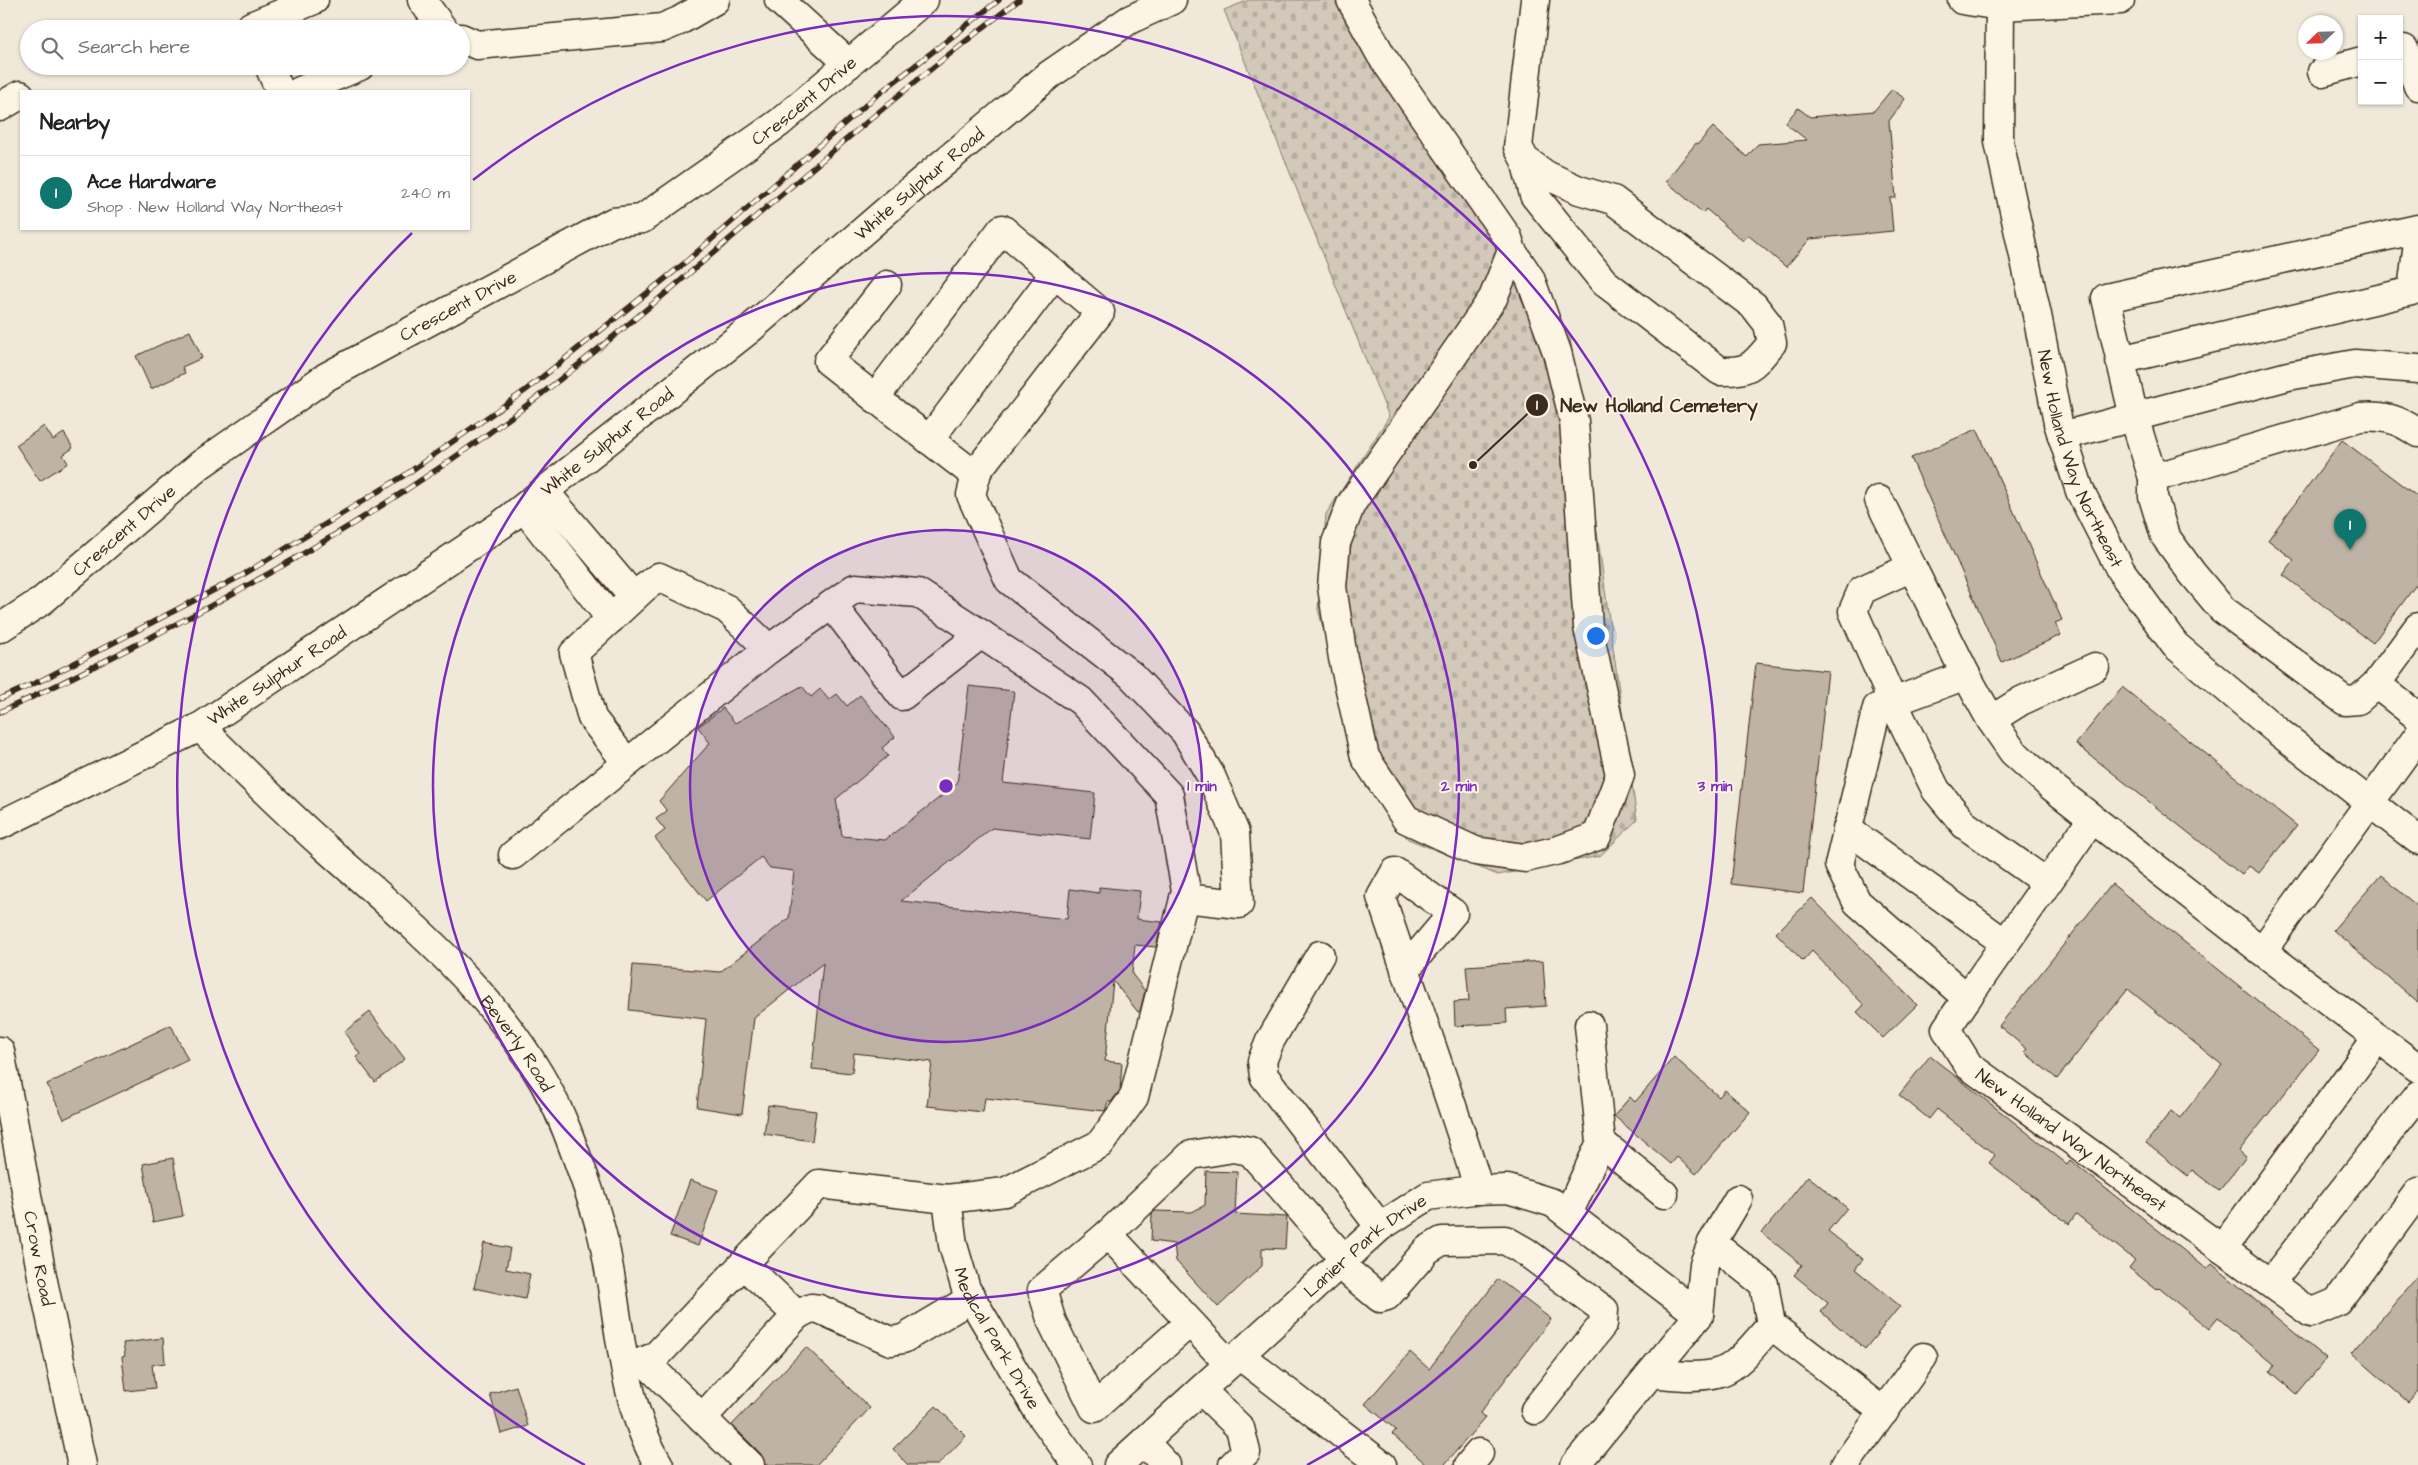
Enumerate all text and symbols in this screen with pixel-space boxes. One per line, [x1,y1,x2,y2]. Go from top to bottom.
north arrow [2298,15,2343,60]
map controls [2358,15,2403,105]
button: + [2358,15,2403,60]
search box [20,20,470,75]
icon: search [38,34,66,62]
text: Search here [78,34,190,61]
street label: Crescent Drive [746,50,862,151]
button: − [2358,60,2403,105]
text: Nearby [40,108,110,137]
street label: White Sulphur Road [849,122,989,246]
text: Ace Hardware [87,169,216,196]
text: 1 [55,182,57,204]
text: 240 m [401,182,450,204]
text: Shop · New Holland Way Northeast [87,196,343,218]
street label: Crescent Drive [395,264,521,348]
street label: New Holland Way Northeast [2032,348,2130,573]
street label: White Sulphur Road [535,381,679,502]
callout: New Holland Cemetery [1525,388,1768,422]
text: New Holland Cemetery [1560,393,1758,421]
text: 1 [1536,395,1538,416]
street label: Crescent Drive [67,479,181,582]
pin: 1 [2334,509,2366,550]
street label: White Sulphur Road [202,620,351,731]
your location [1583,623,1609,649]
text: 1 min [1187,776,1217,797]
text: 2 min [1440,776,1478,797]
text: 3 min [1696,776,1733,797]
centre of rings [937,777,955,795]
street label: Beverly Road [474,990,559,1096]
street label: New Holland Way Northeast [1971,1062,2173,1218]
street label: Lanier Park Drive [1298,1187,1432,1303]
street label: Crow Road [18,1209,60,1308]
street label: Medical Park Drive [948,1264,1047,1414]

